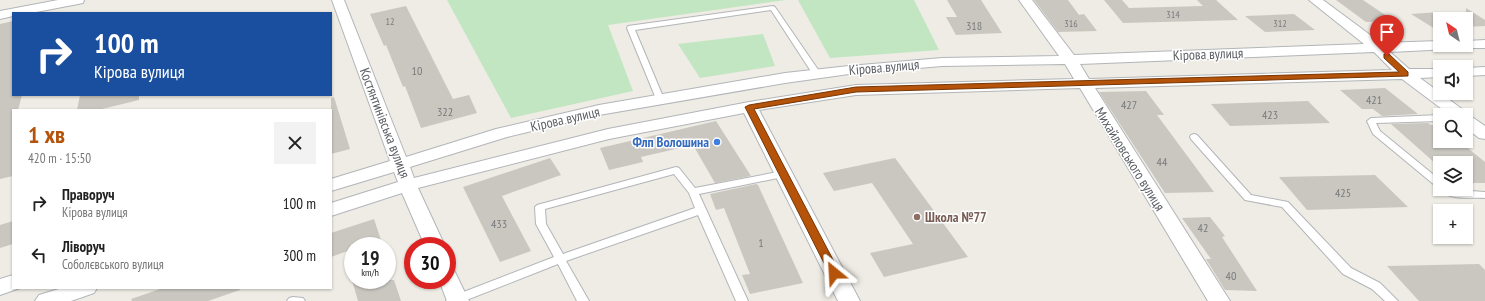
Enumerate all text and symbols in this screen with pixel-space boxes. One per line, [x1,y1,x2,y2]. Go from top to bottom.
house number: 314 [1166,8,1180,21]
north arrow [1433,12,1473,52]
map controls [1433,12,1473,244]
house number: 12 [386,15,395,28]
pin [1370,15,1404,56]
house number: 316 [1064,17,1078,30]
house number: 312 [1273,17,1287,30]
house number: 318 [966,18,982,33]
icon: arrive [1376,21,1398,43]
text: 100 m [94,24,158,61]
icon: right [28,28,80,80]
street label: Кірова вулиця [1172,44,1244,64]
street label: Кірова вулиця [848,55,920,79]
text: Кірова вулиця [94,60,185,83]
button: sound [1433,60,1473,100]
house number: 10 [412,63,422,78]
street label: Костянтинівська вулиця [356,65,414,181]
house number: 421 [1366,92,1382,107]
house number: 427 [1121,97,1137,112]
street label: Кірова вулиця [529,102,601,136]
house number: 322 [437,104,453,119]
street label: Михайловського вулиця [1091,104,1169,214]
house number: 423 [1262,107,1278,122]
button: search [1433,108,1473,148]
text: 1 хв [28,119,65,150]
button: close [274,122,316,164]
place label: Флп Волошина [632,133,709,151]
marker: Флп Волошина [712,137,722,147]
text: 420 m · 15:50 [28,150,91,167]
house number: 44 [1157,154,1168,169]
button: layers [1433,156,1473,196]
text: Праворуч [62,185,115,204]
house number: 425 [1335,185,1351,200]
icon: right [28,192,50,214]
text: 100 m [283,194,316,213]
text: Кірова вулиця [62,204,127,221]
button: + [1433,204,1473,244]
place label: Школа №77 [925,208,987,226]
marker: Школа №77 [912,212,922,222]
house number: 433 [491,216,507,231]
house number: 42 [1198,220,1208,235]
house number: 1 [758,235,764,250]
text: Ліворуч [62,237,105,256]
speed limit sign: 30 [404,237,456,289]
icon: left [28,244,50,266]
text: 19 [360,245,380,271]
text: 300 m [283,246,316,265]
position arrow [813,252,855,294]
text: Соболєвського вулиця [62,256,164,273]
text: km/h [361,266,379,279]
house number: 40 [1226,268,1236,283]

